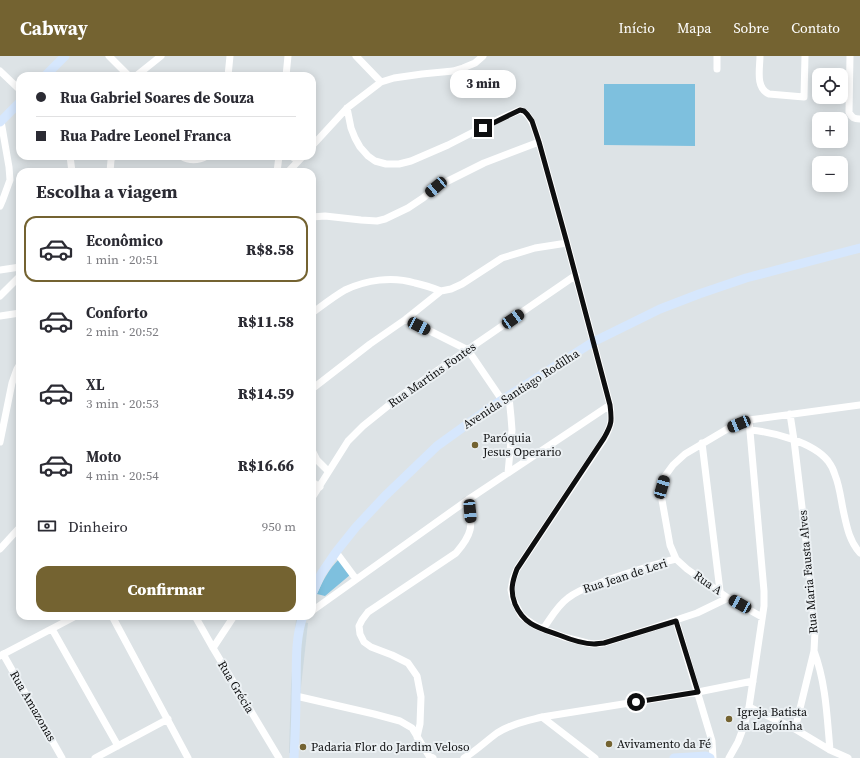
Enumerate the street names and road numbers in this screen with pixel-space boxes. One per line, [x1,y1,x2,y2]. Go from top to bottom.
street label: Rua Martins Fontes [385,339,479,411]
street label: Avenida Santiago Rodilha [460,345,583,433]
street label: Rua Maria Fausta Alves [795,510,821,634]
street label: Rua Jean de Leri [581,555,670,597]
street label: Rua A [690,567,726,599]
street label: Rua Grécia [214,658,258,717]
street label: Rua Amazonas [6,668,60,744]

